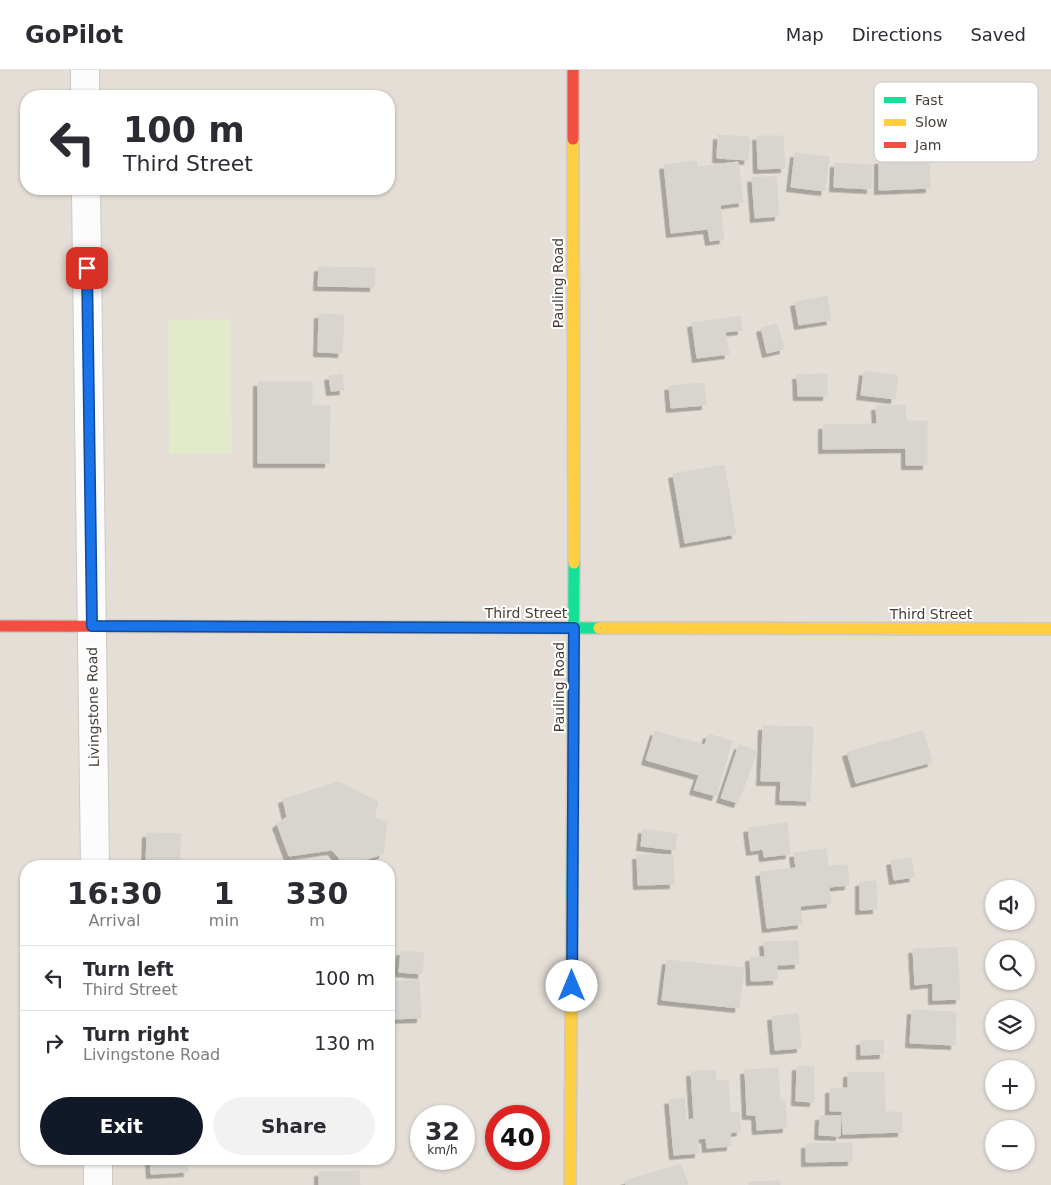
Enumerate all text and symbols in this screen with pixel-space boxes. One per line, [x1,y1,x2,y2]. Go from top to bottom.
text: GoPilot [25,21,123,49]
text: Map [786,24,824,45]
text: Directions [852,24,942,45]
text: Saved [970,24,1026,45]
legend [874,82,1038,162]
text: Fast [915,92,944,108]
icon: left [40,110,105,175]
text: 100 m [123,110,245,150]
text: Slow [915,114,948,130]
text: Jam [914,137,941,153]
text: Third Street [123,151,253,176]
street label: Pauling Road [550,238,566,328]
pin [66,247,108,289]
icon: arrive [73,254,101,282]
street label: Third Street [484,605,568,621]
street label: Third Street [889,606,973,622]
street label: Pauling Road [551,642,567,732]
street label: Livingstone Road [84,647,102,767]
text: 16:30 [67,876,162,911]
text: 1 [213,876,234,911]
text: 330 [286,876,348,911]
map controls [985,880,1035,1170]
button: sound [985,880,1035,930]
text: Arrival [88,911,140,930]
text: min [209,911,239,930]
text: m [309,911,325,930]
button: search [985,940,1035,990]
text: Turn left [83,958,174,980]
position arrow [545,959,597,1011]
icon: left [40,964,68,992]
text: 100 m [314,967,375,989]
text: Third Street [83,980,178,999]
button: layers [985,1000,1035,1050]
text: Turn right [83,1023,189,1045]
icon: right [40,1029,68,1057]
text: 130 m [314,1032,375,1054]
text: Livingstone Road [83,1045,220,1064]
button: + [985,1060,1035,1110]
button: Exit [40,1097,203,1155]
button: Share [213,1097,375,1155]
speed limit sign: 40 [485,1105,550,1170]
text: 32 [425,1117,460,1146]
button: − [985,1120,1035,1170]
text: km/h [427,1143,458,1157]

